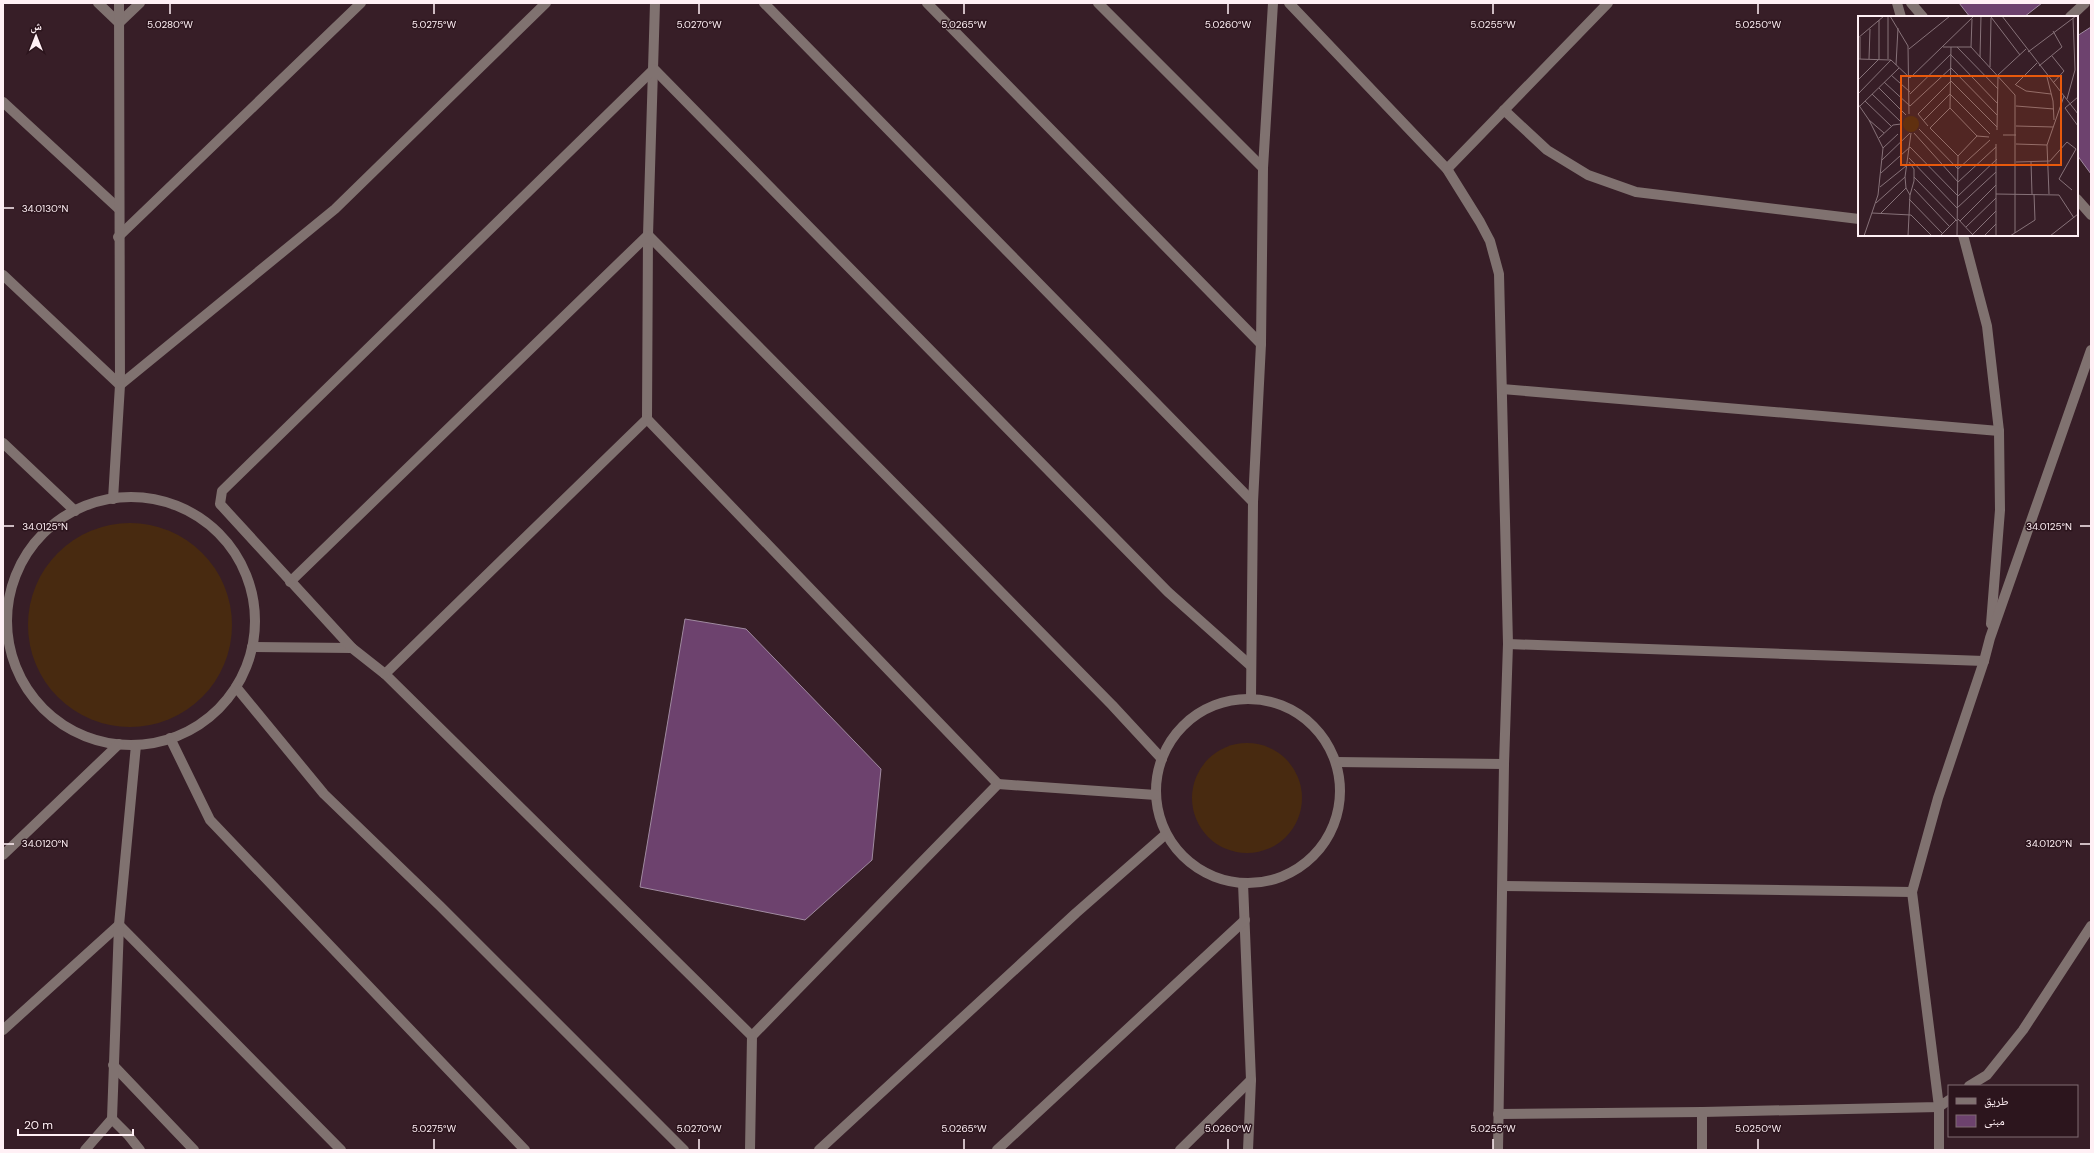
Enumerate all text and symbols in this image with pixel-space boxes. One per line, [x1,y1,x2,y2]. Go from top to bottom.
north arrow [16,16,56,56]
inset map [1858,16,2078,236]
text: 5.0280°W [147,18,193,31]
text: 5.0275°W [412,18,456,31]
text: 5.0270°W [676,18,722,31]
text: 5.0265°W [941,18,987,31]
text: 5.0260°W [1205,18,1252,31]
text: 5.0255°W [1470,18,1516,31]
text: 5.0250°W [1735,18,1781,31]
text: ش [30,19,42,34]
text: 34.0130°N [22,202,68,215]
text: 34.0125°N [22,520,68,533]
text: 34.0125°N [2026,520,2072,533]
text: 34.0120°N [22,837,68,850]
text: 34.0120°N [2026,837,2072,850]
legend [1948,1085,2078,1137]
text: طريق [1984,1093,2009,1109]
scale bar [18,1111,133,1137]
text: مبنى [1984,1113,2005,1129]
text: 20 m [24,1117,53,1133]
text: 5.0275°W [412,1122,456,1135]
text: 5.0270°W [676,1122,722,1135]
text: 5.0265°W [941,1122,987,1135]
text: 5.0260°W [1205,1122,1252,1135]
text: 5.0255°W [1470,1122,1516,1135]
text: 5.0250°W [1735,1122,1781,1135]

